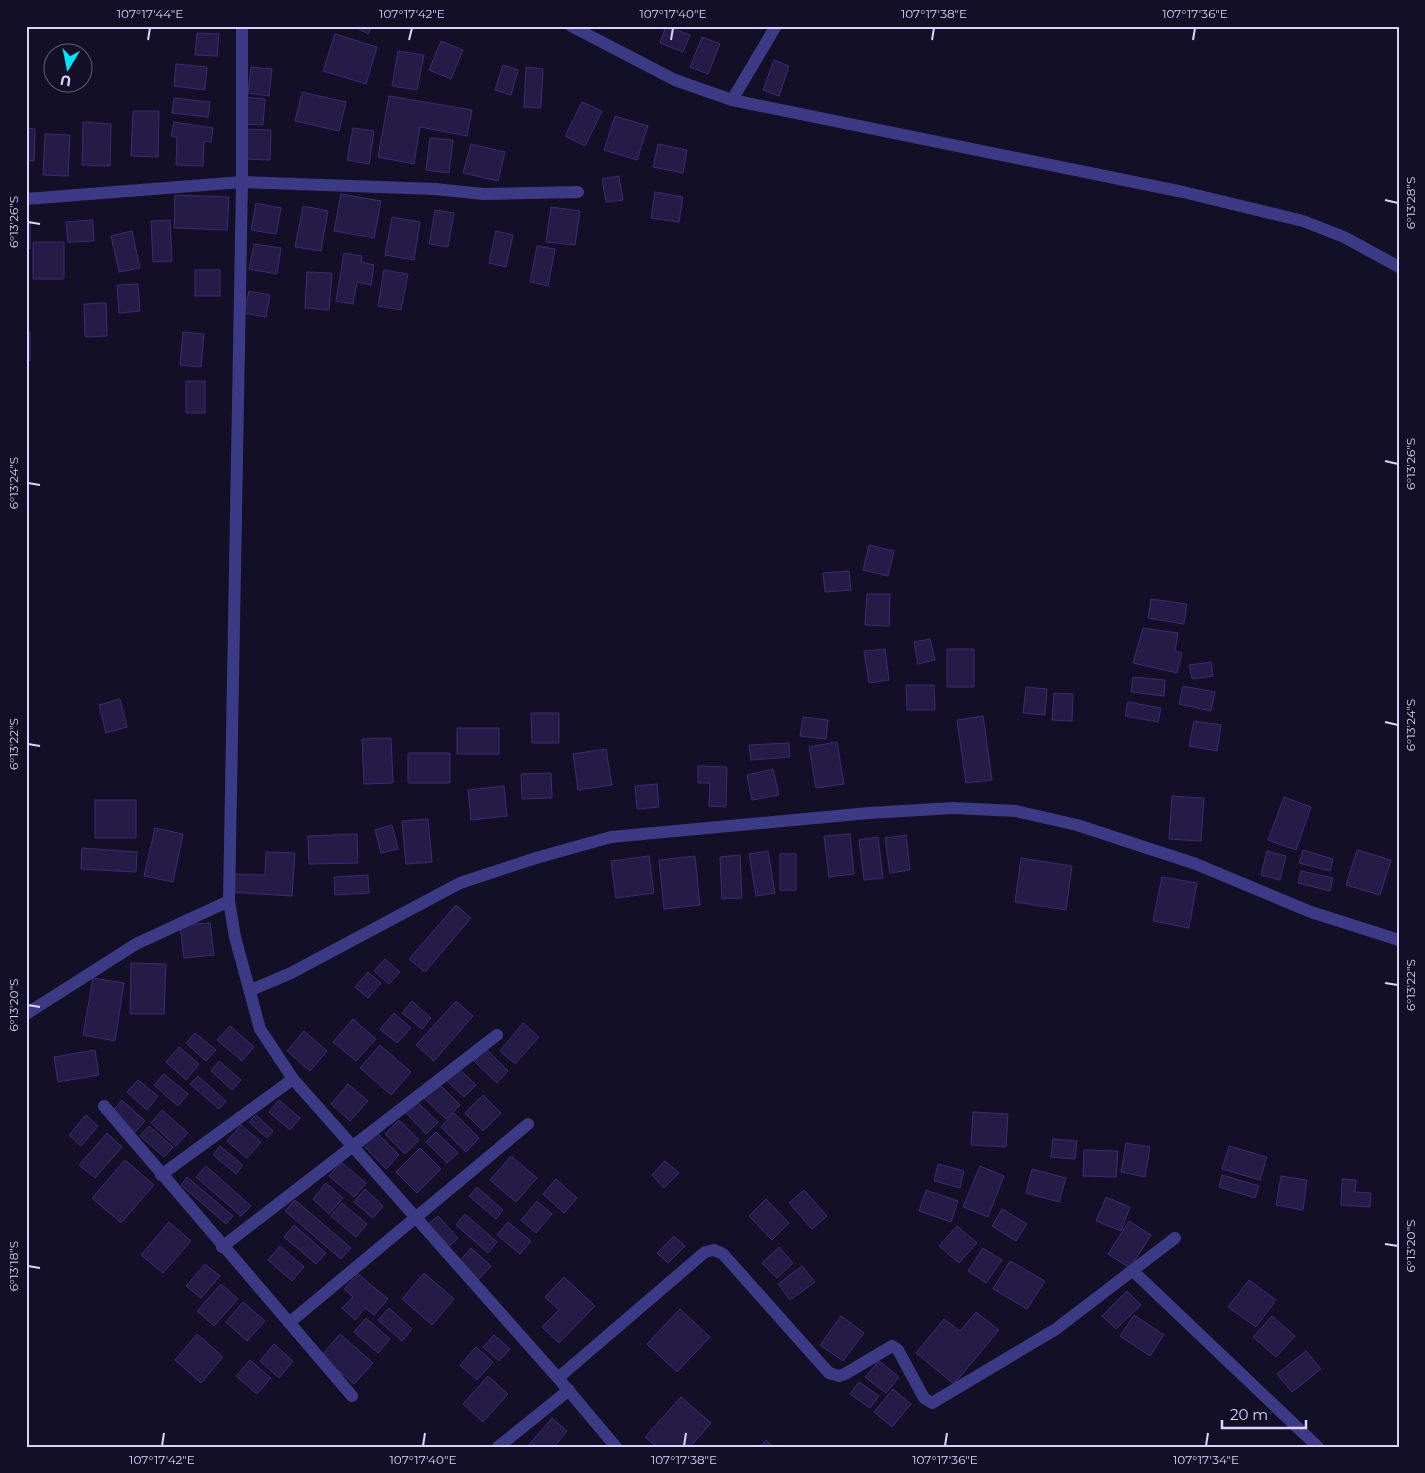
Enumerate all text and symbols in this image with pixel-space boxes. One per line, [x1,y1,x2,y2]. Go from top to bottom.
text: 107°17'44"E [117,6,183,21]
text: 107°17'42"E [379,6,445,21]
text: 107°17'40"E [639,6,707,21]
text: 107°17'38"E [901,6,967,21]
text: 107°17'36"E [1162,6,1228,21]
north arrow [42,42,92,92]
text: U [59,71,73,91]
text: 6°13'28"S [1403,177,1418,229]
text: 6°13'26"S [6,196,21,248]
text: 6°13'26"S [1403,438,1418,490]
text: 6°13'24"S [6,457,21,509]
text: 6°13'24"S [1403,699,1418,751]
text: 6°13'22"S [6,718,21,770]
text: 6°13'22"S [1403,959,1418,1011]
text: 6°13'20"S [6,979,21,1031]
text: 6°13'20"S [1403,1220,1418,1272]
text: 6°13'18"S [6,1241,21,1291]
scale bar [1222,1398,1306,1430]
text: 20 m [1230,1405,1268,1424]
text: 107°17'42"E [129,1452,195,1467]
text: 107°17'40"E [389,1452,457,1467]
text: 107°17'38"E [651,1452,717,1467]
text: 107°17'36"E [912,1452,978,1467]
text: 107°17'34"E [1173,1452,1239,1467]

